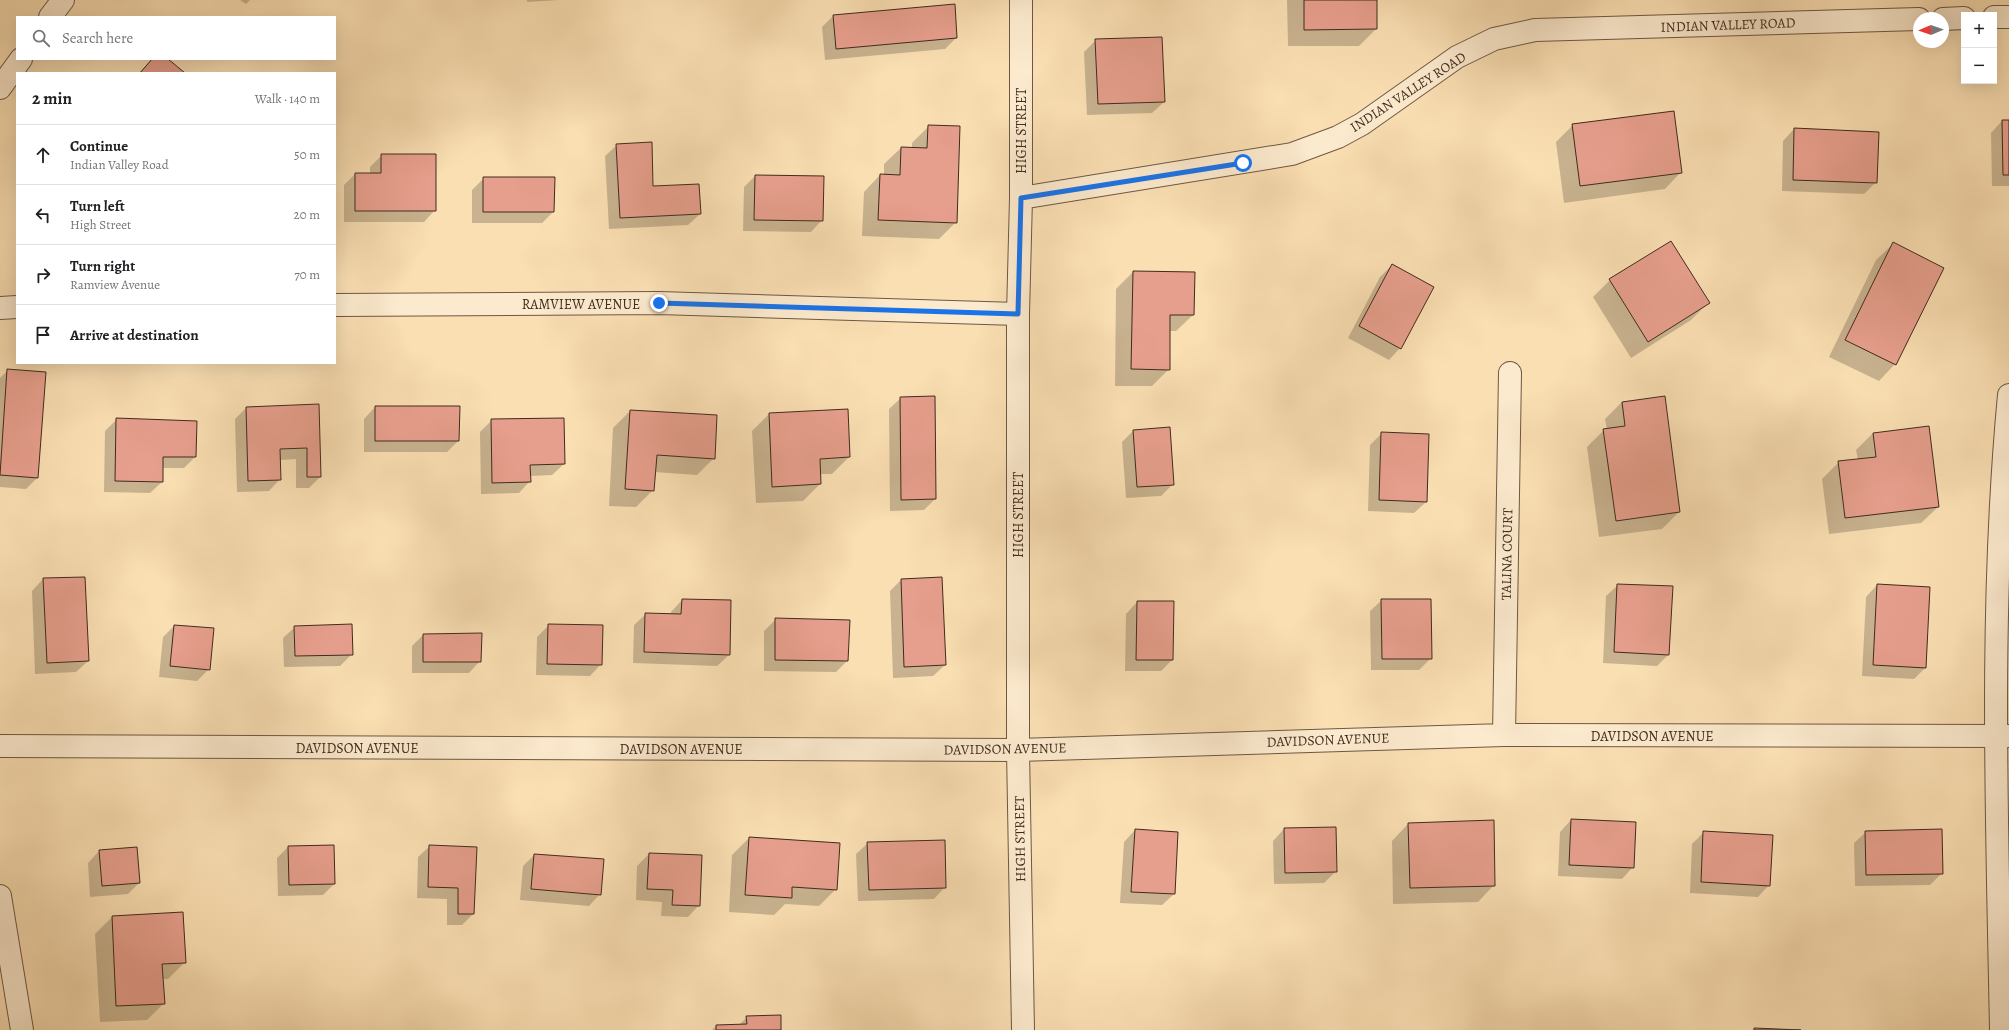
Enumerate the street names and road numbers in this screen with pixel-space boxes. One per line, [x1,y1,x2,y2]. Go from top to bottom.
street label: INDIAN VALLEY ROAD [1660,13,1796,37]
street label: INDIAN VALLEY ROAD [1346,47,1470,137]
street label: HIGH STREET [1012,88,1031,174]
street label: RAMVIEW AVENUE [522,295,640,314]
street label: HIGH STREET [1009,472,1028,558]
street label: TALINA COURT [1497,507,1517,600]
street label: DAVIDSON AVENUE [1591,727,1713,746]
street label: DAVIDSON AVENUE [1266,728,1390,752]
street label: DAVIDSON AVENUE [943,738,1067,760]
street label: DAVIDSON AVENUE [296,739,418,758]
street label: DAVIDSON AVENUE [620,740,742,759]
street label: HIGH STREET [1010,795,1030,882]

